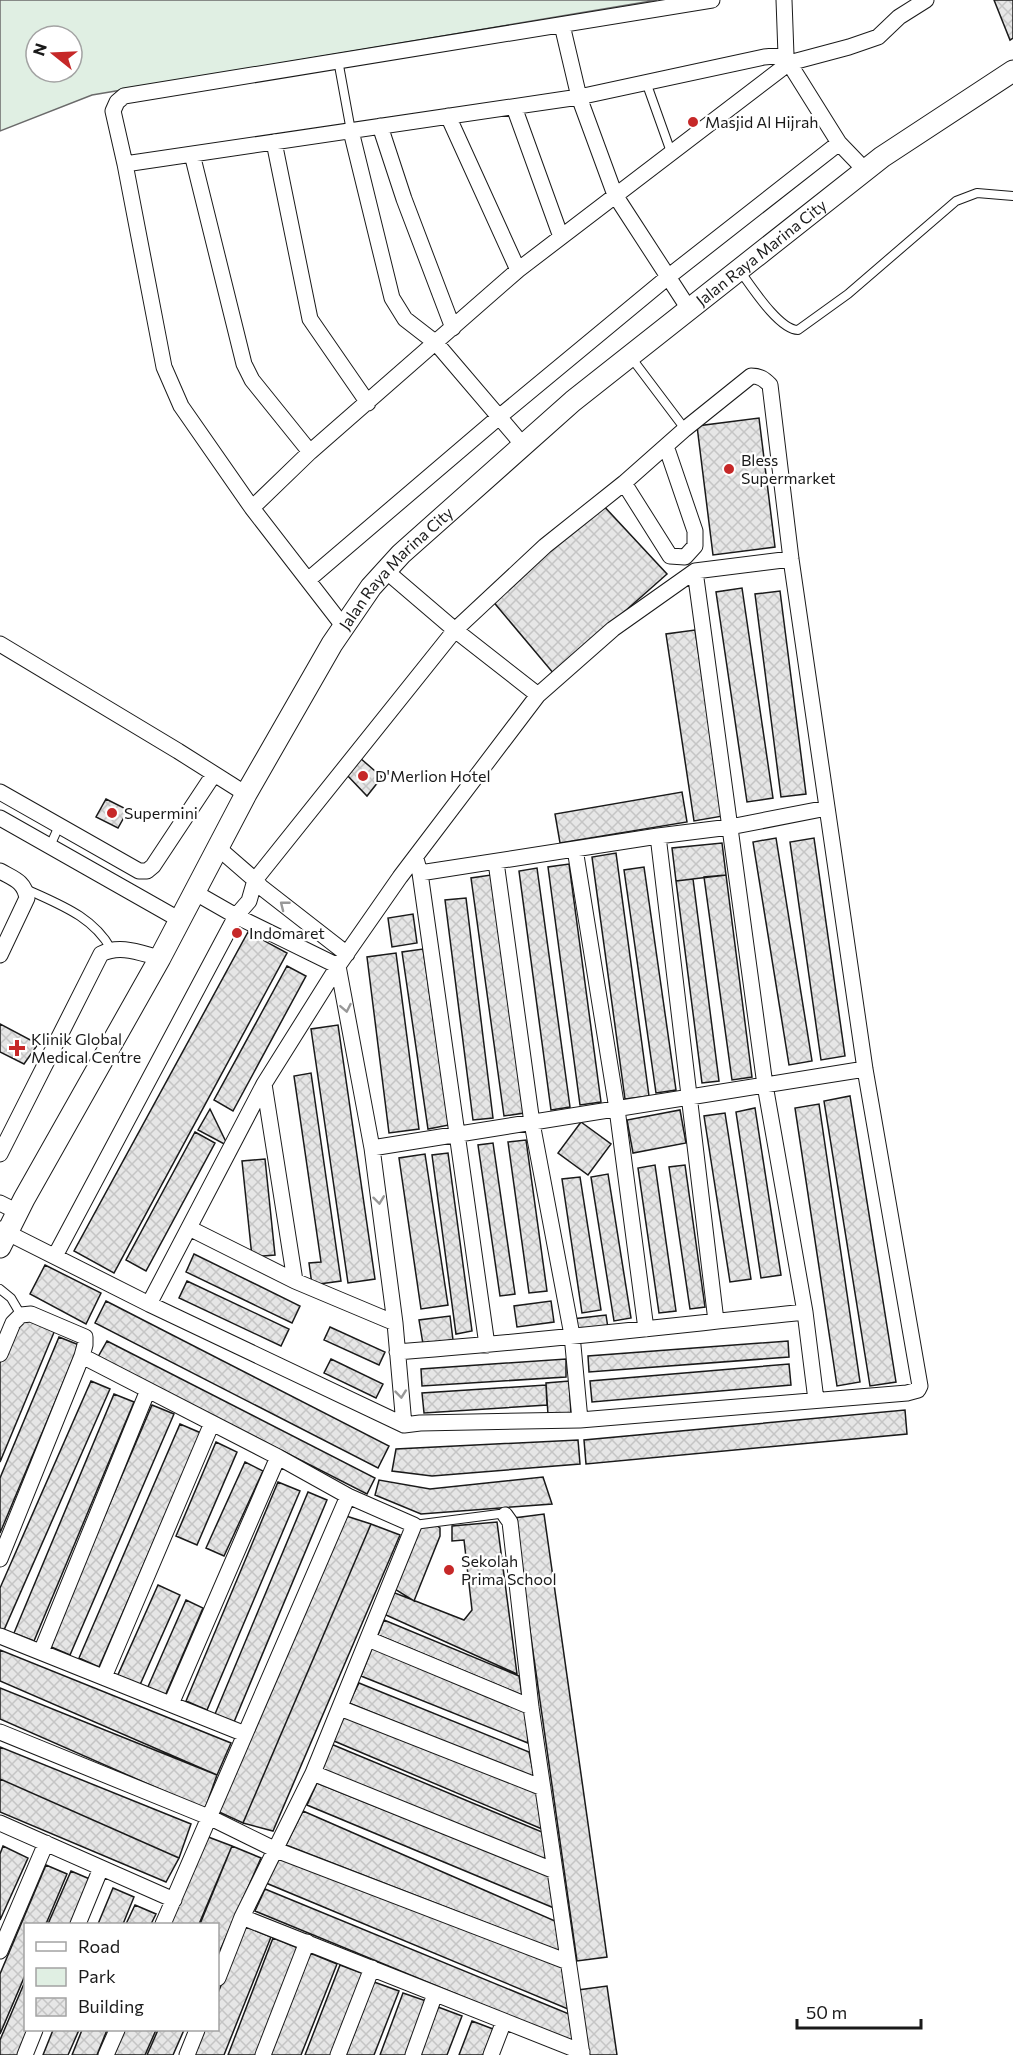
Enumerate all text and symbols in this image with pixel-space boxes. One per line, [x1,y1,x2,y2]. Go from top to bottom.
north arrow [24,24,84,84]
text: N [28,41,50,58]
place label: Masjid Al Hijrah [705,112,818,131]
marker: Masjid Al Hijrah [686,115,700,129]
street label: Jalan Raya Marina City [692,195,830,309]
place label: Bless Supermarket [741,450,836,487]
marker: Bless Supermarket [722,462,736,476]
street label: Jalan Raya Marina City [335,502,456,633]
place label: D'Merlion Hotel [375,766,490,785]
marker: D'Merlion Hotel [356,769,370,783]
place label: Supermini [124,803,198,822]
marker: Supermini [105,806,119,820]
one-way arrow [280,901,291,912]
place label: Indomaret [249,923,325,942]
marker: Indomaret [230,926,244,940]
one-way arrow [339,1003,352,1013]
place label: Klinik Global Medical Centre [31,1029,141,1066]
marker: Klinik Global Medical Centre [8,1039,26,1057]
one-way arrow [372,1196,385,1205]
one-way arrow [394,1390,407,1399]
place label: Sekolah Prima School [461,1551,557,1588]
marker: Sekolah Prima School [442,1563,456,1577]
legend [24,1923,219,2031]
text: Road [78,1935,120,1957]
text: Park [78,1965,116,1987]
scale bar [797,1992,922,2030]
text: Building [78,1995,144,2017]
text: 50 m [806,2001,847,2023]

